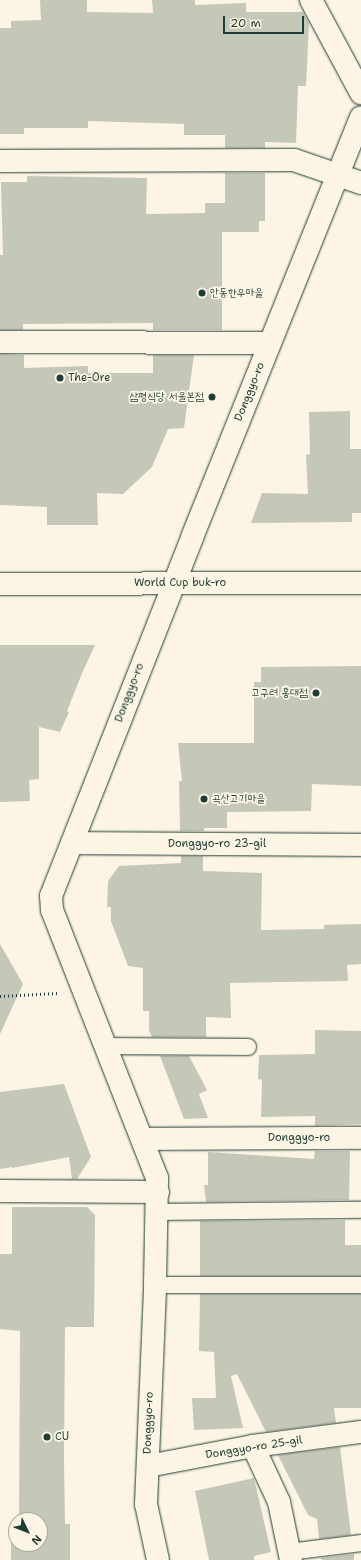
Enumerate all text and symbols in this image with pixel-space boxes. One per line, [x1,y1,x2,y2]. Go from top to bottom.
scale bar [225,8,306,34]
text: 20 m [230,15,261,31]
place label: 안동한우마을 [210,286,263,300]
marker: 안동한우마을 [197,288,207,298]
street label: Donggyo-ro [232,361,268,423]
place label: The-Ore [68,371,110,385]
marker: The-Ore [55,373,65,383]
place label: 삼평식당 서울본점 [129,390,204,404]
marker: 삼평식당 서울본점 [207,392,217,402]
street label: World Cup buk-ro [134,576,226,590]
street label: Donggyo-ro [113,662,147,724]
place label: 고구려 홍대점 [251,686,308,700]
marker: 고구려 홍대점 [311,688,321,698]
place label: 곡산고기마을 [212,792,265,806]
marker: 곡산고기마을 [199,794,209,804]
street label: Donggyo-ro 23-gil [168,837,266,851]
street label: Donggyo-ro [268,1131,330,1145]
street label: Donggyo-ro [141,1392,157,1454]
place label: CU [55,1430,69,1444]
marker: CU [42,1432,52,1442]
street label: Donggyo-ro 25-gil [205,1434,303,1462]
north arrow [8,1512,48,1552]
text: N [28,1532,45,1548]

